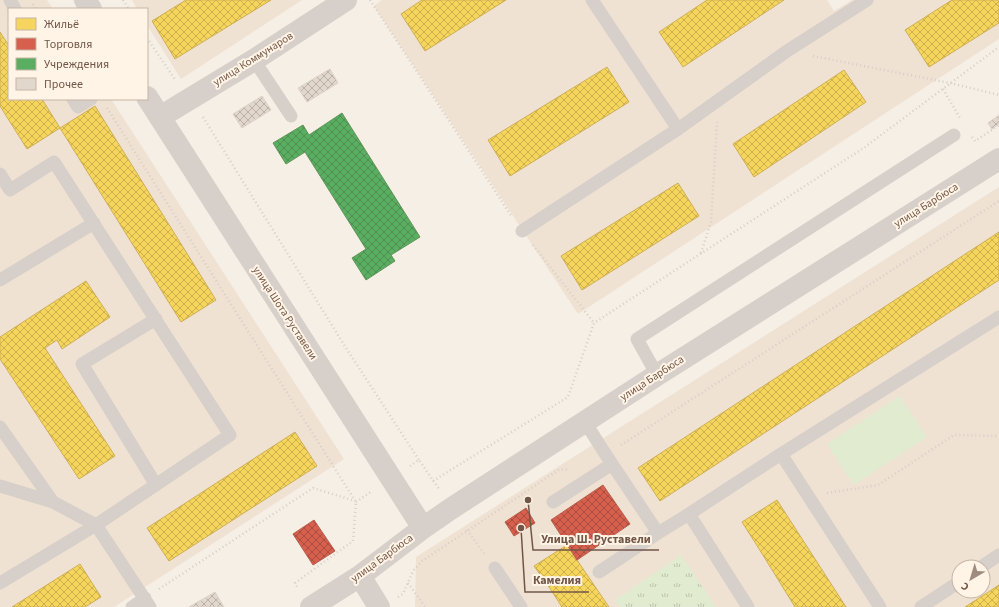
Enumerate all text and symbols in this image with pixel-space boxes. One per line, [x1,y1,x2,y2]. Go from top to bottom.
legend [8,8,148,100]
text: Жильё [44,16,79,33]
street label: улица Коммунаров [210,28,296,90]
text: Торговля [44,36,92,53]
text: Учреждения [44,56,109,73]
text: Прочее [44,76,83,93]
street label: улица Барбюса [891,179,961,231]
street label: улица Шота Руставели [249,263,321,363]
street label: улица Барбюса [617,352,687,404]
callout: Улица Ш. Руставели [533,526,659,550]
street label: улица Барбюса [348,530,416,586]
text: Улица Ш. Руставели [541,531,651,548]
north arrow [951,559,991,599]
callout: Камелия [525,568,589,592]
text: Камелия [533,572,581,589]
text: С [958,578,972,594]

